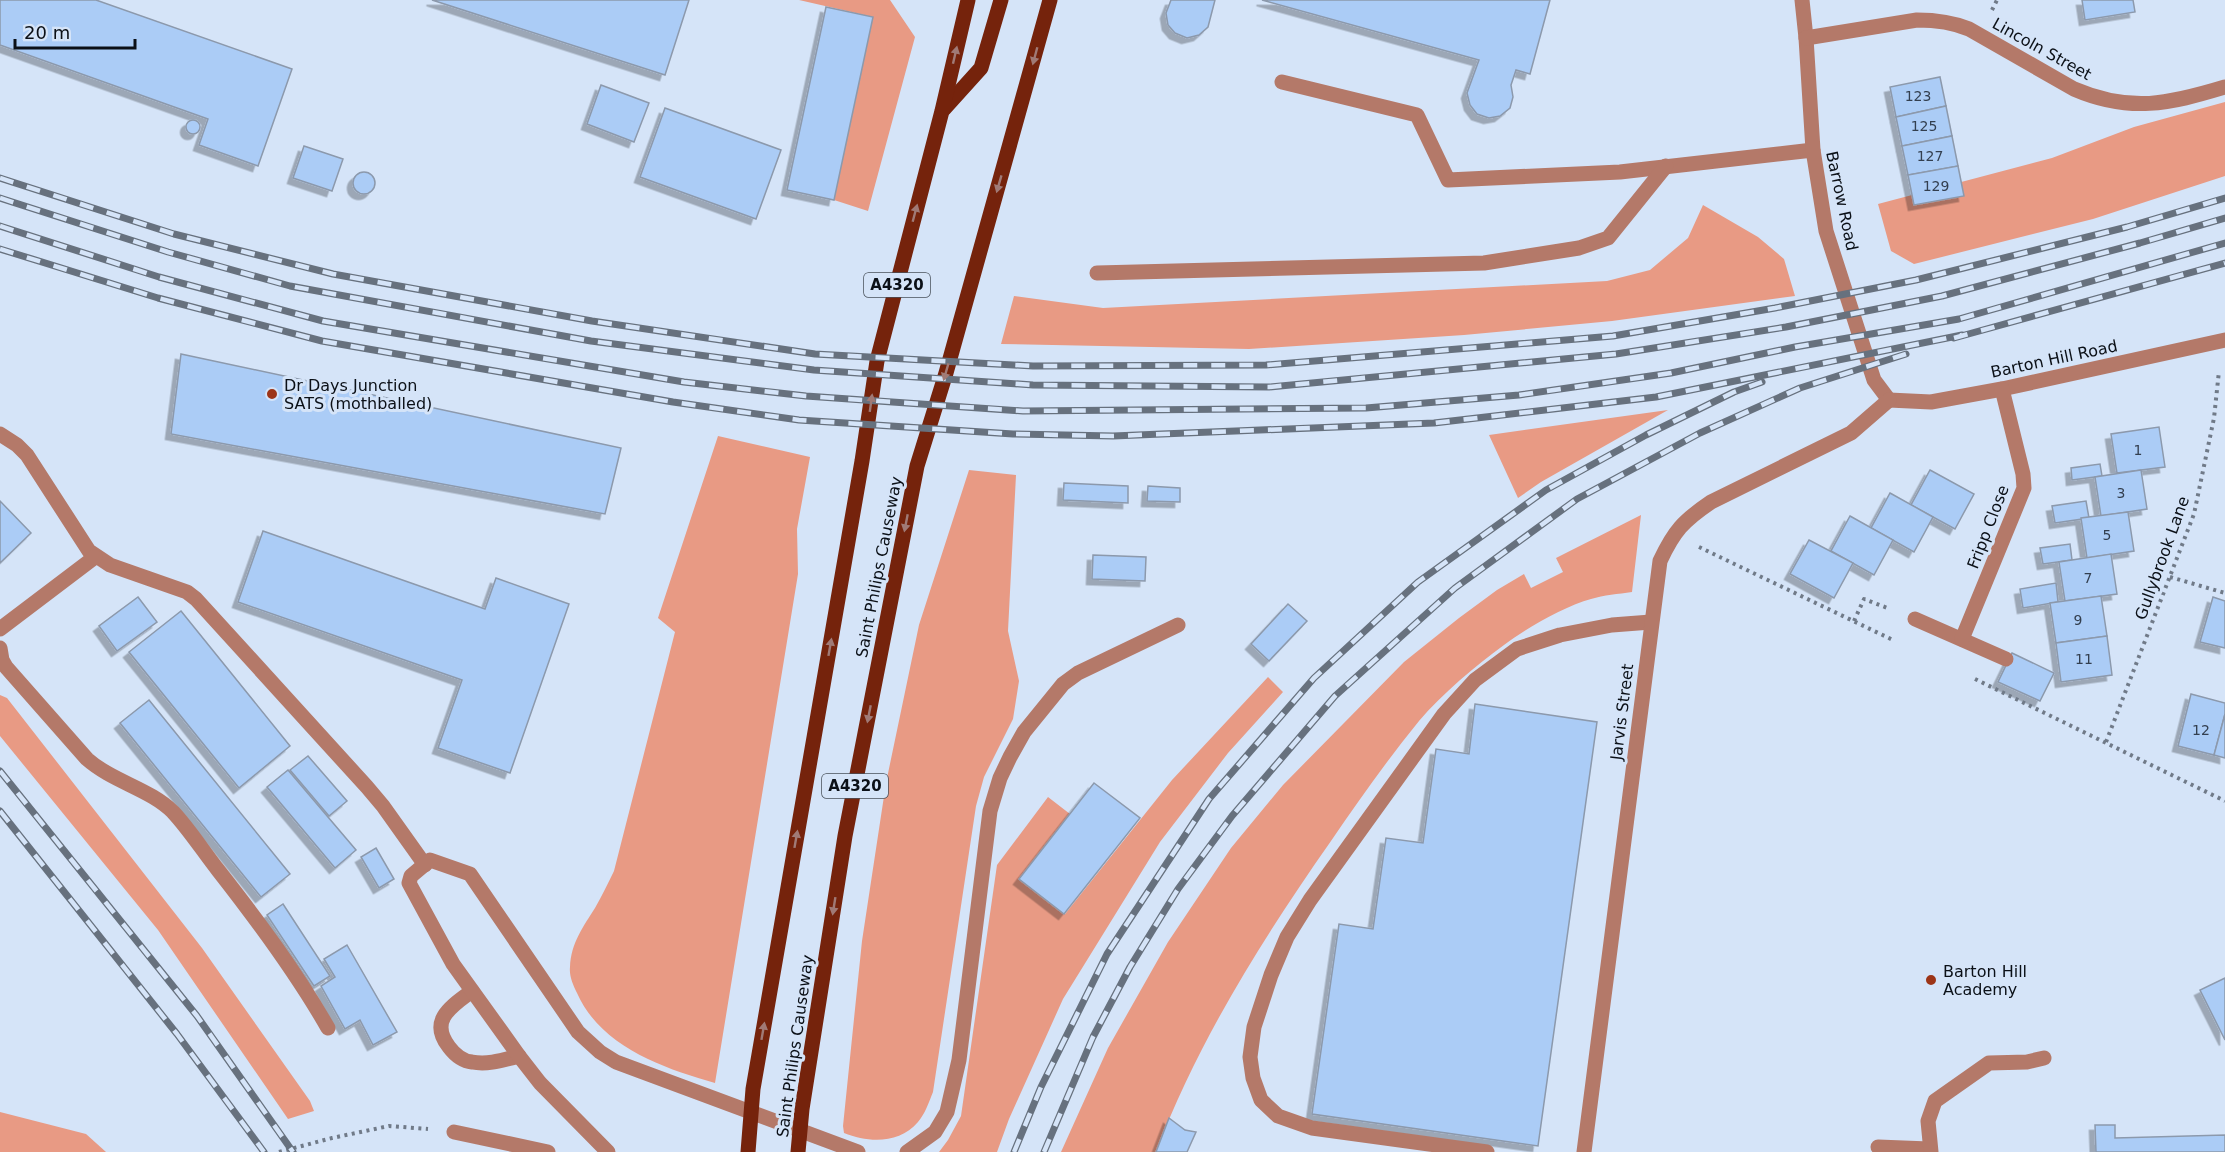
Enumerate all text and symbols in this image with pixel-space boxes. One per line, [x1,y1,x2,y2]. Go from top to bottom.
scale bar [15,12,135,50]
street label: Lincoln Street [1989,14,2095,84]
text: 20 m [24,22,70,43]
one-way arrow [951,46,961,65]
one-way arrow [1029,47,1039,66]
house number: 123 [1905,88,1931,104]
house number: 125 [1911,118,1937,134]
house number: 127 [1917,148,1943,164]
street label: Barrow Road [1822,149,1862,253]
one-way arrow [994,175,1003,193]
house number: 129 [1923,178,1949,194]
one-way arrow [911,204,921,223]
road number: A4320 [864,273,930,297]
street label: Barton Hill Road [1989,336,2119,382]
one-way arrow [941,363,950,381]
place label: Dr Days Junction SATS (mothballed) [284,376,432,413]
marker: Dr Days Junction SATS (mothballed) [265,387,279,401]
one-way arrow [866,393,875,412]
house number: 1 [2134,442,2142,458]
street label: Saint Philips Causeway [852,475,906,659]
street label: Fripp Close [1963,482,2013,572]
house number: 3 [2117,485,2125,501]
street label: Gullybrook Lane [2131,494,2193,622]
one-way arrow [901,514,910,533]
house number: 5 [2103,527,2111,543]
house number: 7 [2084,570,2092,586]
house number: 9 [2074,612,2082,628]
one-way arrow [826,637,835,656]
house number: 11 [2075,651,2093,667]
street label: Jarvis Street [1607,663,1637,762]
one-way arrow [864,705,873,724]
house number: 12 [2192,722,2210,738]
road number: A4320 [822,774,888,798]
one-way arrow [792,829,801,848]
one-way arrow [829,897,838,916]
street label: Saint Philips Causeway [773,953,817,1139]
place label: Barton Hill Academy [1943,962,2027,999]
marker: Barton Hill Academy [1924,973,1938,987]
one-way arrow [759,1021,768,1040]

